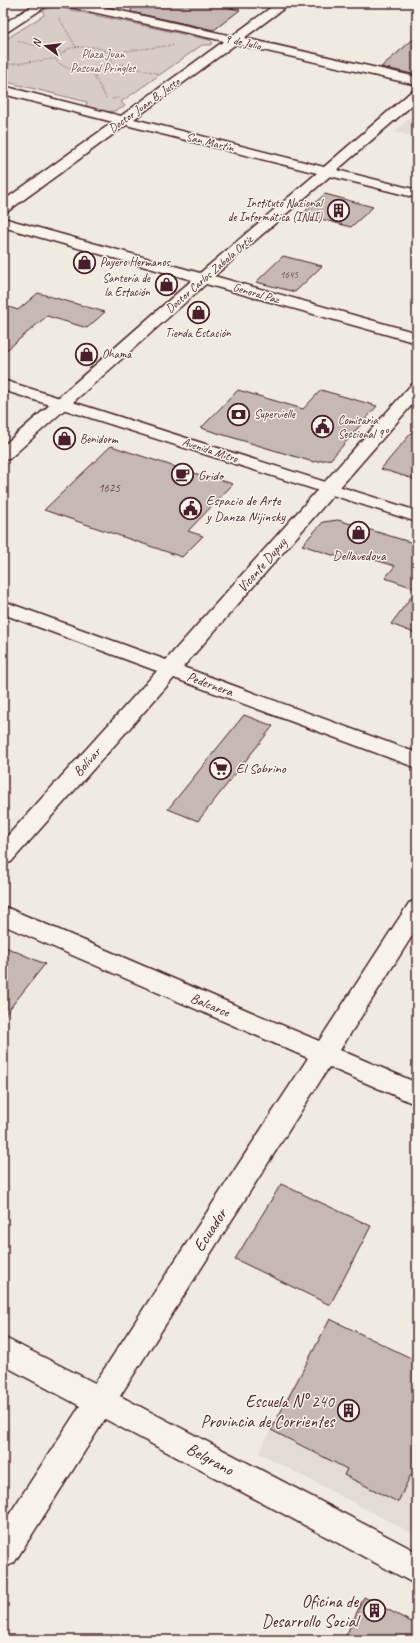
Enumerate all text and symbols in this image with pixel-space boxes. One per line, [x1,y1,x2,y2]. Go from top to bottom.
north arrow [26,26,66,66]
street label: 9 de Julio [223,30,263,54]
text: N [29,36,45,49]
park label: Plaza Juan Pascual Pringles [71,46,136,76]
street label: Doctor Juan B. Justo [105,73,184,136]
street label: San Martín [184,128,236,156]
place label: Instituto Nacional de Informática (INdI) [228,195,324,225]
building icon: Instituto Nacional de Informática (INdI) [325,197,351,223]
street label: Doctor Carlos Zabala Ortiz [162,231,257,316]
shop icon: Payero Hermanos [72,249,98,275]
place label: Payero Hermanos [100,254,171,270]
house number: 1645 [280,268,299,281]
place label: Santería de la Estación [102,270,151,300]
shop icon: Santería de la Estación [153,272,179,298]
street label: General Paz [231,279,282,308]
shop icon: Tienda Estación [185,299,211,325]
place label: Tienda Estación [165,325,231,341]
shop icon: Ohama [73,341,99,367]
place label: Ohama [102,346,132,362]
bank icon: Supervielle [225,401,251,427]
place label: Supervielle [254,406,296,422]
place label: Comisarìa Seccional 9° [338,412,389,442]
public building icon: Comisarìa Seccional 9° [310,414,336,440]
shop icon: Benidorm [52,426,78,452]
place label: Benidorm [80,431,119,447]
street label: Avenida Mitre [180,434,241,467]
cafe icon: Grido [170,462,196,488]
place label: Grido [198,467,225,484]
house number: 1625 [98,480,120,496]
place label: Espacio de Arte y Danza Nijinsky [205,492,286,525]
public building icon: Espacio de Arte y Danza Nijinsky [178,495,204,521]
shop icon: Dellavedova [346,520,372,546]
street label: Vicente Dupuy [234,533,291,596]
place label: Dellavedova [332,547,387,564]
street label: Pedernera [185,668,236,700]
street label: Bolívar [70,743,105,780]
supermarket icon: El Sobrino [208,755,234,781]
place label: El Sobrino [236,760,287,777]
street label: Balcarce [188,989,233,1021]
street label: Ecuador [188,1203,233,1255]
place label: Escuela N° 240 Provincia de Corrientes [201,1391,336,1432]
building icon: Escuela N° 240 Provincia de Corrientes [336,1398,362,1424]
street label: Belgrano [183,1438,238,1480]
place label: Oficina de Desarrollo Social [262,1591,361,1632]
building icon: Oficina de Desarrollo Social [361,1598,387,1624]

